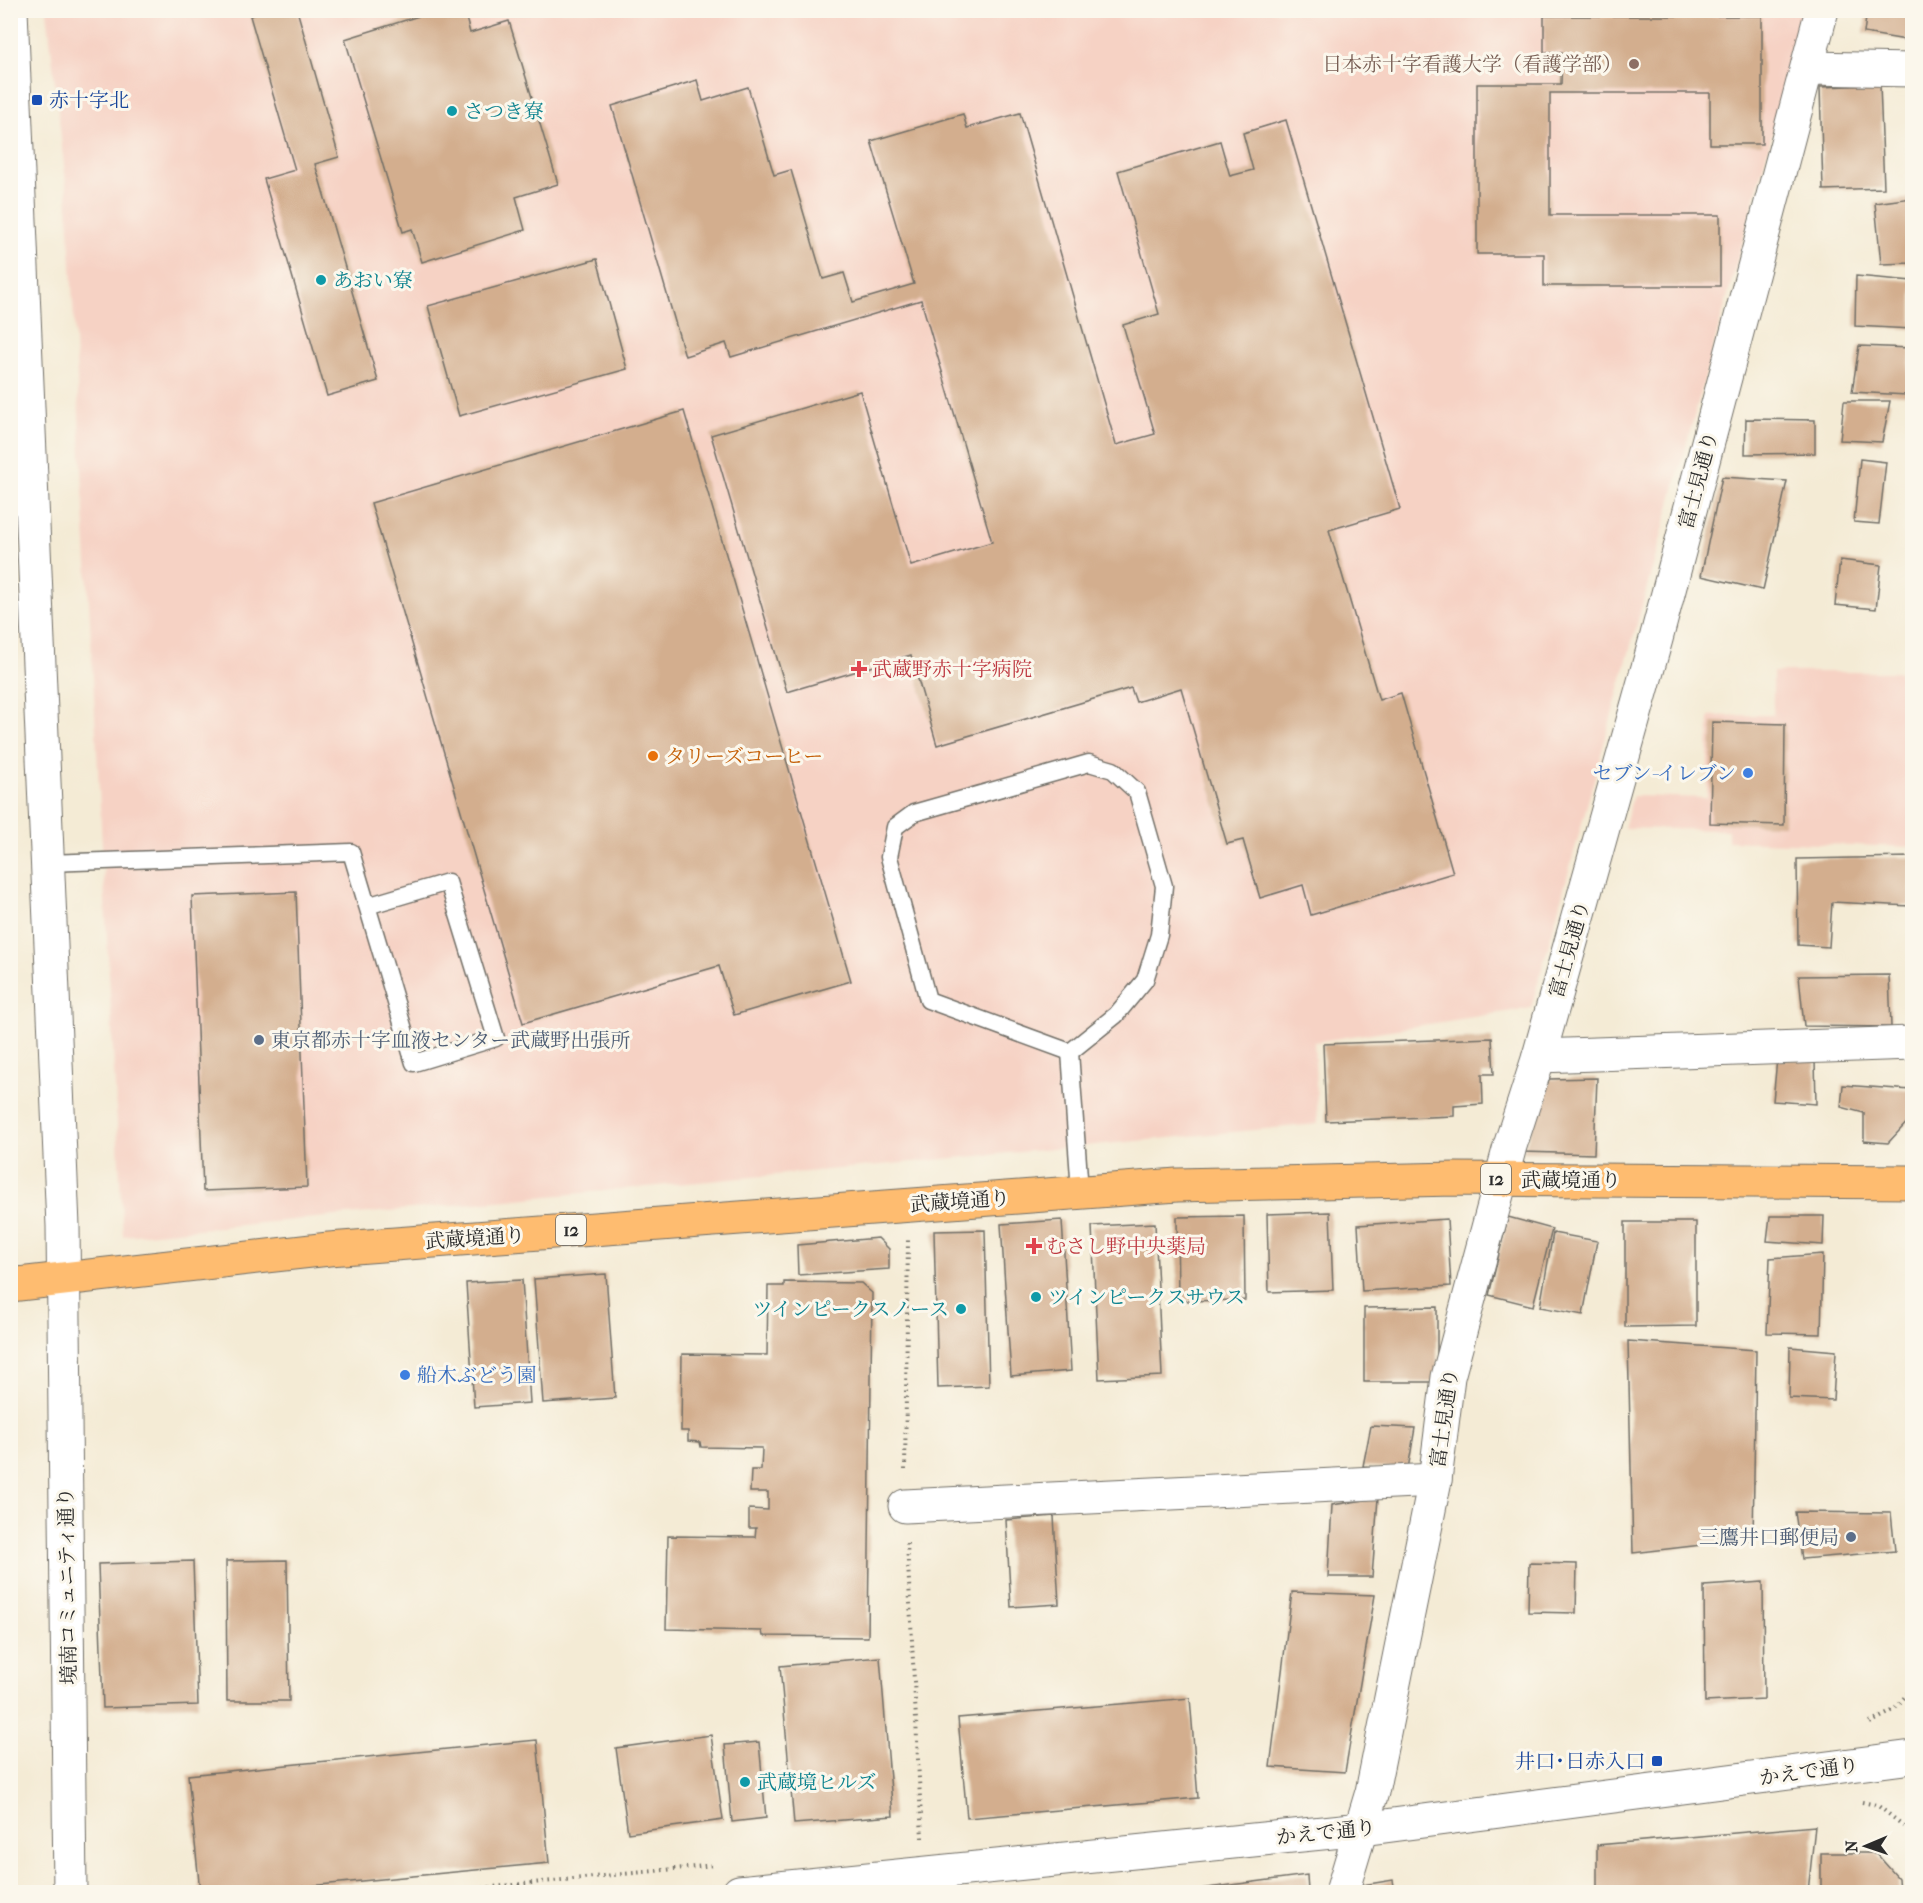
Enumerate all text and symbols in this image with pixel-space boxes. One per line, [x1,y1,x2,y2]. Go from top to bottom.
place label: 日本赤十字看護大学（看護学部） [1322,53,1622,76]
marker: 日本赤十字看護大学（看護学部） [1627,57,1641,71]
place label: 赤十字北 [49,89,129,112]
marker: 赤十字北 [30,93,44,107]
place label: さつき寮 [464,100,544,123]
marker: さつき寮 [445,104,459,118]
place label: あおい寮 [333,269,413,292]
marker: あおい寮 [314,273,328,287]
street label: 富士見通り [1674,429,1723,531]
place label: 武蔵野赤十字病院 [872,658,1032,681]
marker: 武蔵野赤十字病院 [850,660,868,678]
place label: タリーズコーヒー [665,745,823,768]
marker: タリーズコーヒー [646,749,660,763]
place label: セブン-イレブン [1592,762,1736,785]
marker: セブン-イレブン [1741,766,1755,780]
street label: 富士見通り [1545,898,1594,1000]
place label: 東京都赤十字血液センター武蔵野出張所 [271,1029,630,1052]
marker: 東京都赤十字血液センター武蔵野出張所 [252,1033,266,1047]
road number: 12 [1481,1164,1511,1194]
street label: 武蔵境通り [1521,1169,1621,1192]
street label: 武蔵境通り [909,1187,1011,1216]
road number: 12 [556,1215,586,1245]
street label: 武蔵境通り [424,1224,526,1253]
place label: むさし野中央薬局 [1046,1235,1206,1258]
marker: むさし野中央薬局 [1027,1239,1041,1253]
place label: ツインピークスサウス [1048,1286,1245,1309]
marker: ツインピークスサウス [1029,1290,1043,1304]
place label: ツインピークスノース [753,1298,949,1321]
marker: ツインピークスノース [954,1302,968,1316]
place label: 船木ぶどう園 [417,1364,537,1387]
street label: 富士見通り [1426,1367,1463,1469]
marker: 船木ぶどう園 [398,1368,412,1382]
street label: 境南コミュニティ通り [54,1487,81,1685]
place label: 三鷹井口郵便局 [1699,1526,1839,1549]
marker: 三鷹井口郵便局 [1844,1530,1858,1544]
place label: 井口･日赤入口 [1515,1750,1645,1773]
street label: かえで通り [1758,1753,1860,1790]
marker: 井口･日赤入口 [1650,1754,1664,1768]
place label: 武蔵境ヒルズ [757,1771,876,1794]
marker: 武蔵境ヒルズ [738,1775,752,1789]
street label: かえで通り [1275,1816,1377,1849]
north arrow [1836,1816,1896,1876]
text: N [1842,1839,1861,1853]

